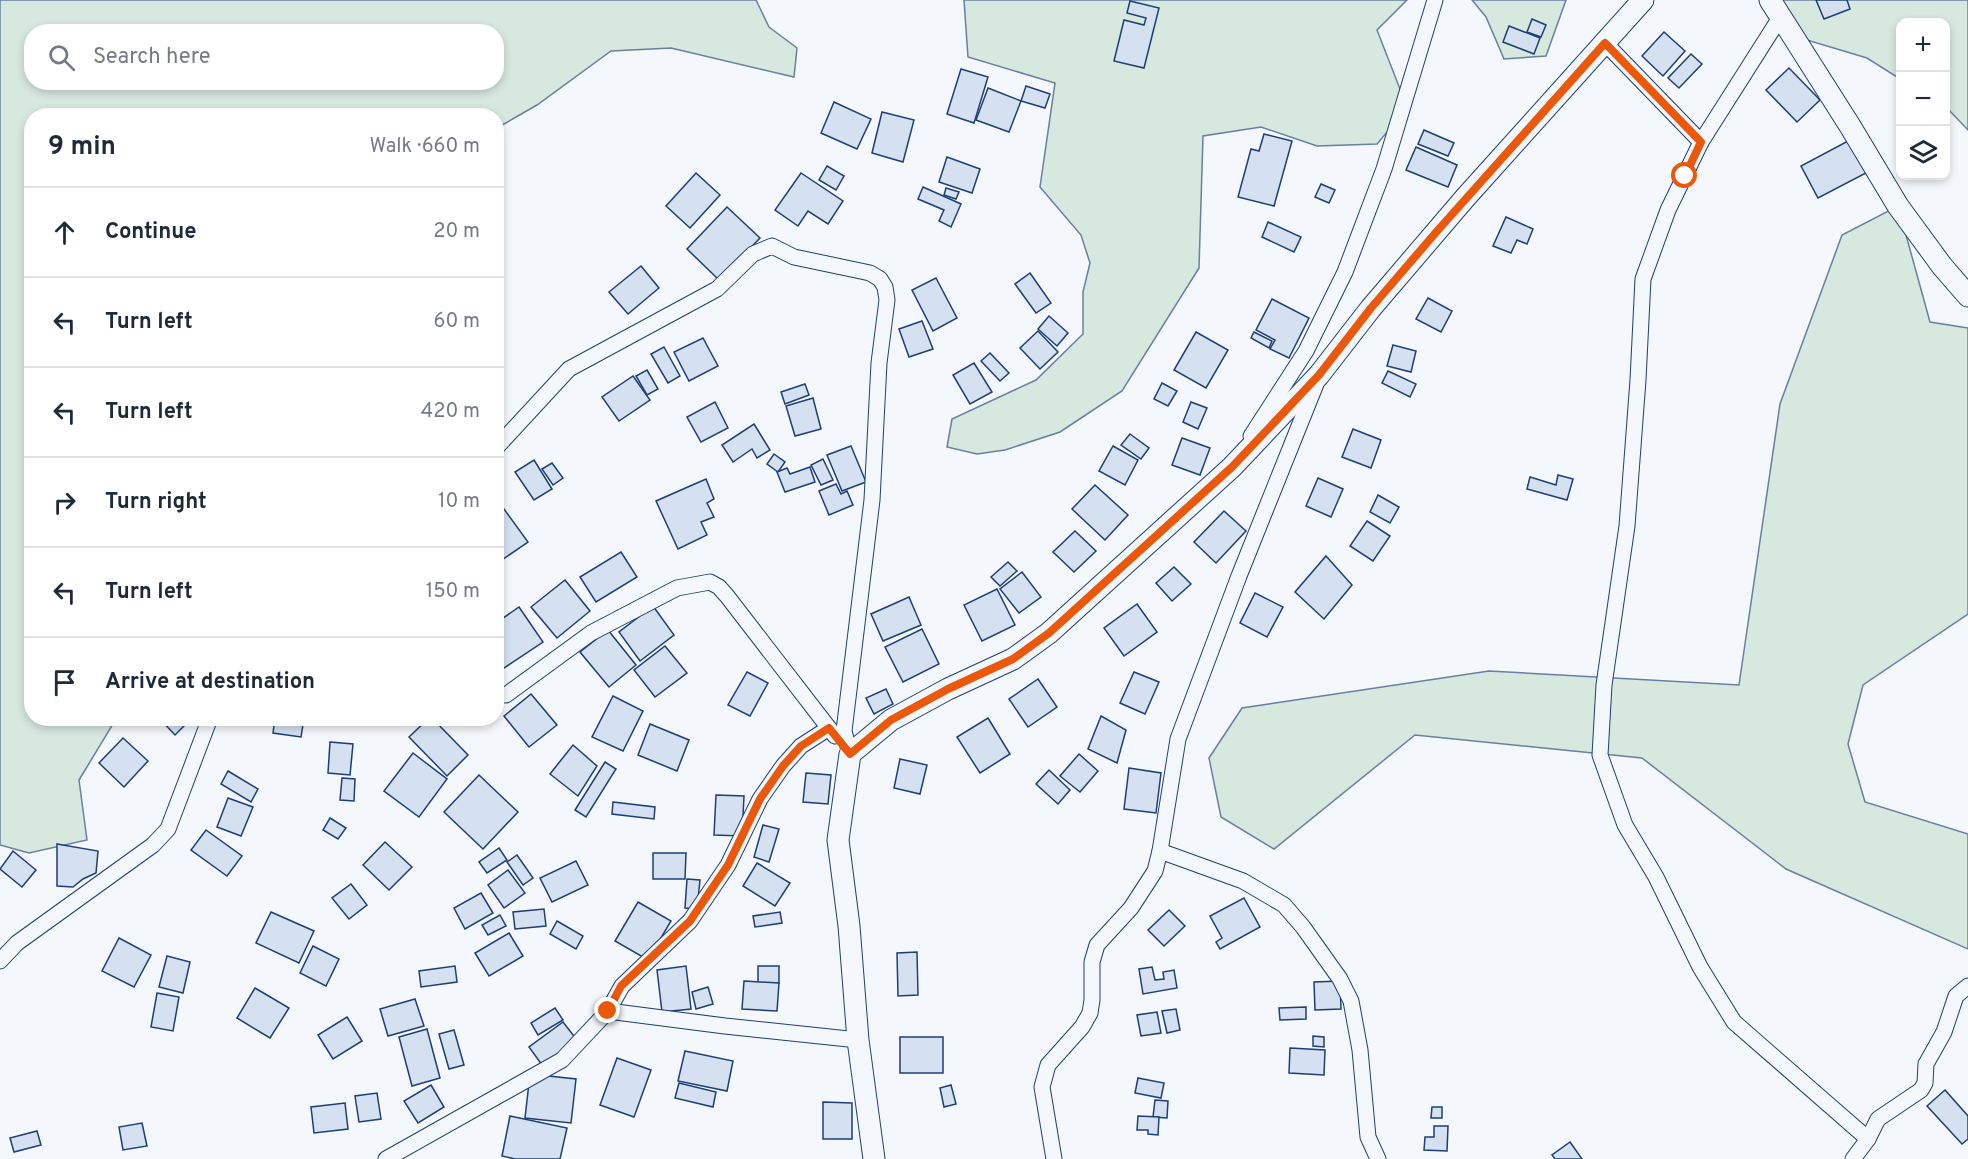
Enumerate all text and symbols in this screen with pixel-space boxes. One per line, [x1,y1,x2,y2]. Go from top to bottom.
map controls [1896,18,1950,180]
button: + [1896,18,1950,72]
search box [24,24,504,90]
icon: search [45,41,78,74]
text: Search here [93,44,211,71]
button: − [1896,72,1950,126]
button: layers [1896,126,1950,180]
text: 9 min [48,131,116,164]
text: Walk · 660 m [370,134,480,160]
route start [1671,162,1697,188]
icon: ahead [48,216,81,249]
text: Continue [105,219,196,246]
text: 20 m [433,219,480,245]
icon: left [48,306,81,339]
text: Turn left [105,309,193,336]
text: 60 m [434,309,480,335]
icon: left [48,396,81,429]
text: Turn left [105,399,193,426]
text: 420 m [421,399,480,425]
icon: right [48,486,81,519]
text: Turn right [105,489,207,516]
text: 10 m [438,489,480,515]
icon: left [48,576,81,609]
text: Turn left [105,579,193,606]
text: 150 m [426,579,480,605]
icon: arrive [48,666,81,699]
text: Arrive at destination [105,669,315,696]
route end [594,997,620,1023]

